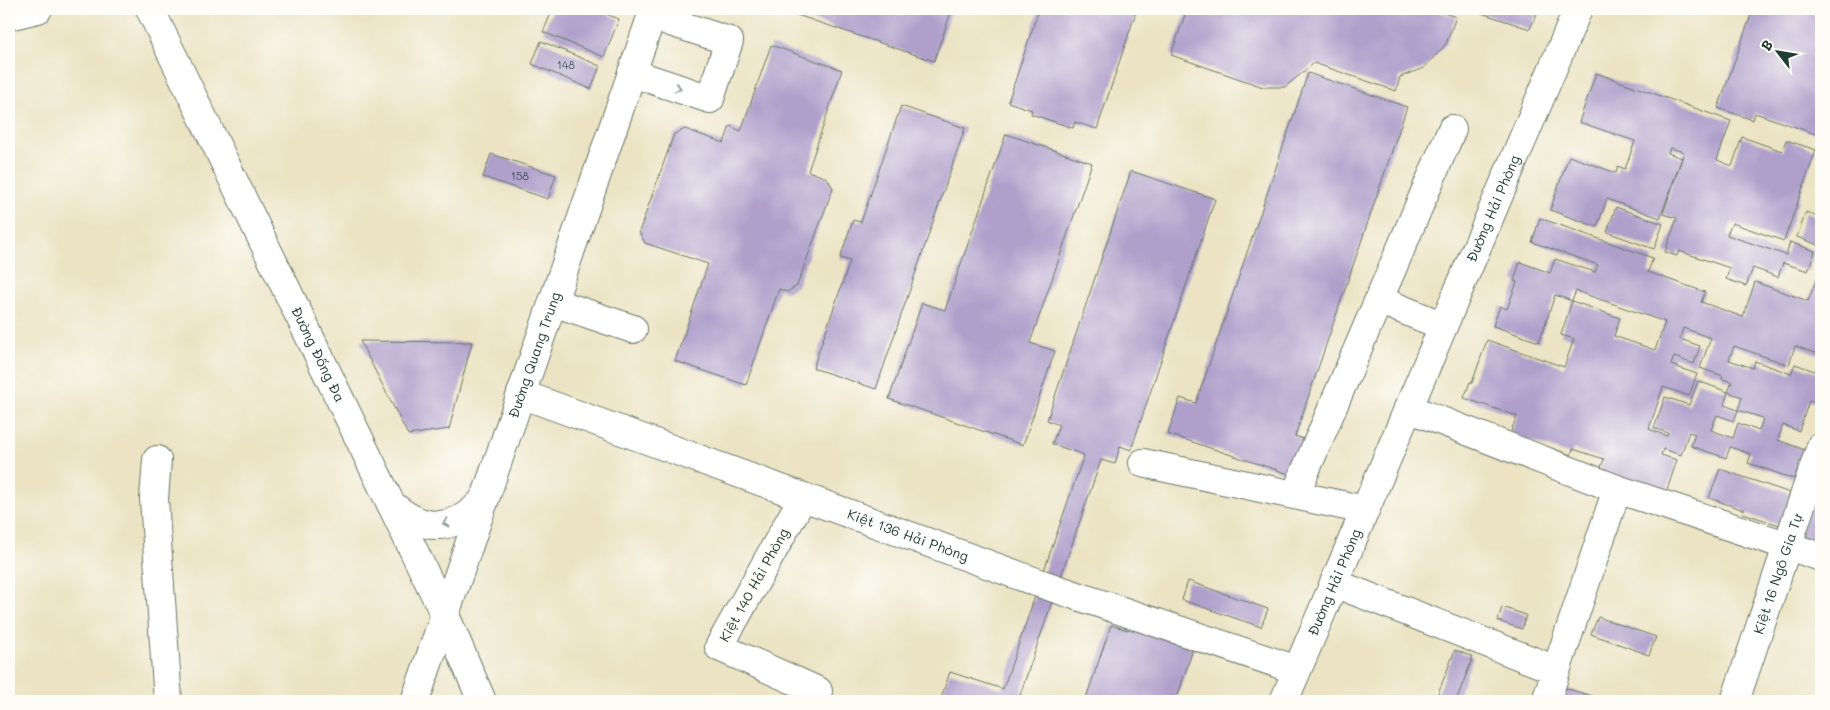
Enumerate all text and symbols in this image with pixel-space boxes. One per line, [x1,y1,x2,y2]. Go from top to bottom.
north arrow [1752,28,1802,78]
text: B [1756,36,1777,54]
house number: 148 [557,57,575,72]
one-way arrow [673,83,682,93]
street label: Đường Hải Phòng [1462,152,1524,265]
house number: 158 [511,168,529,183]
street label: Đường Quang Trung [503,289,565,421]
street label: Đường Đống Đa [287,303,350,405]
street label: Kiệt 136 Hải Phòng [845,504,971,566]
street label: Kiệt 16 Ngô Gia Tự [1748,510,1807,637]
one-way arrow [442,517,451,528]
street label: Kiệt 140 Hải Phòng [714,524,793,645]
street label: Đường Hải Phòng [1303,526,1365,639]

